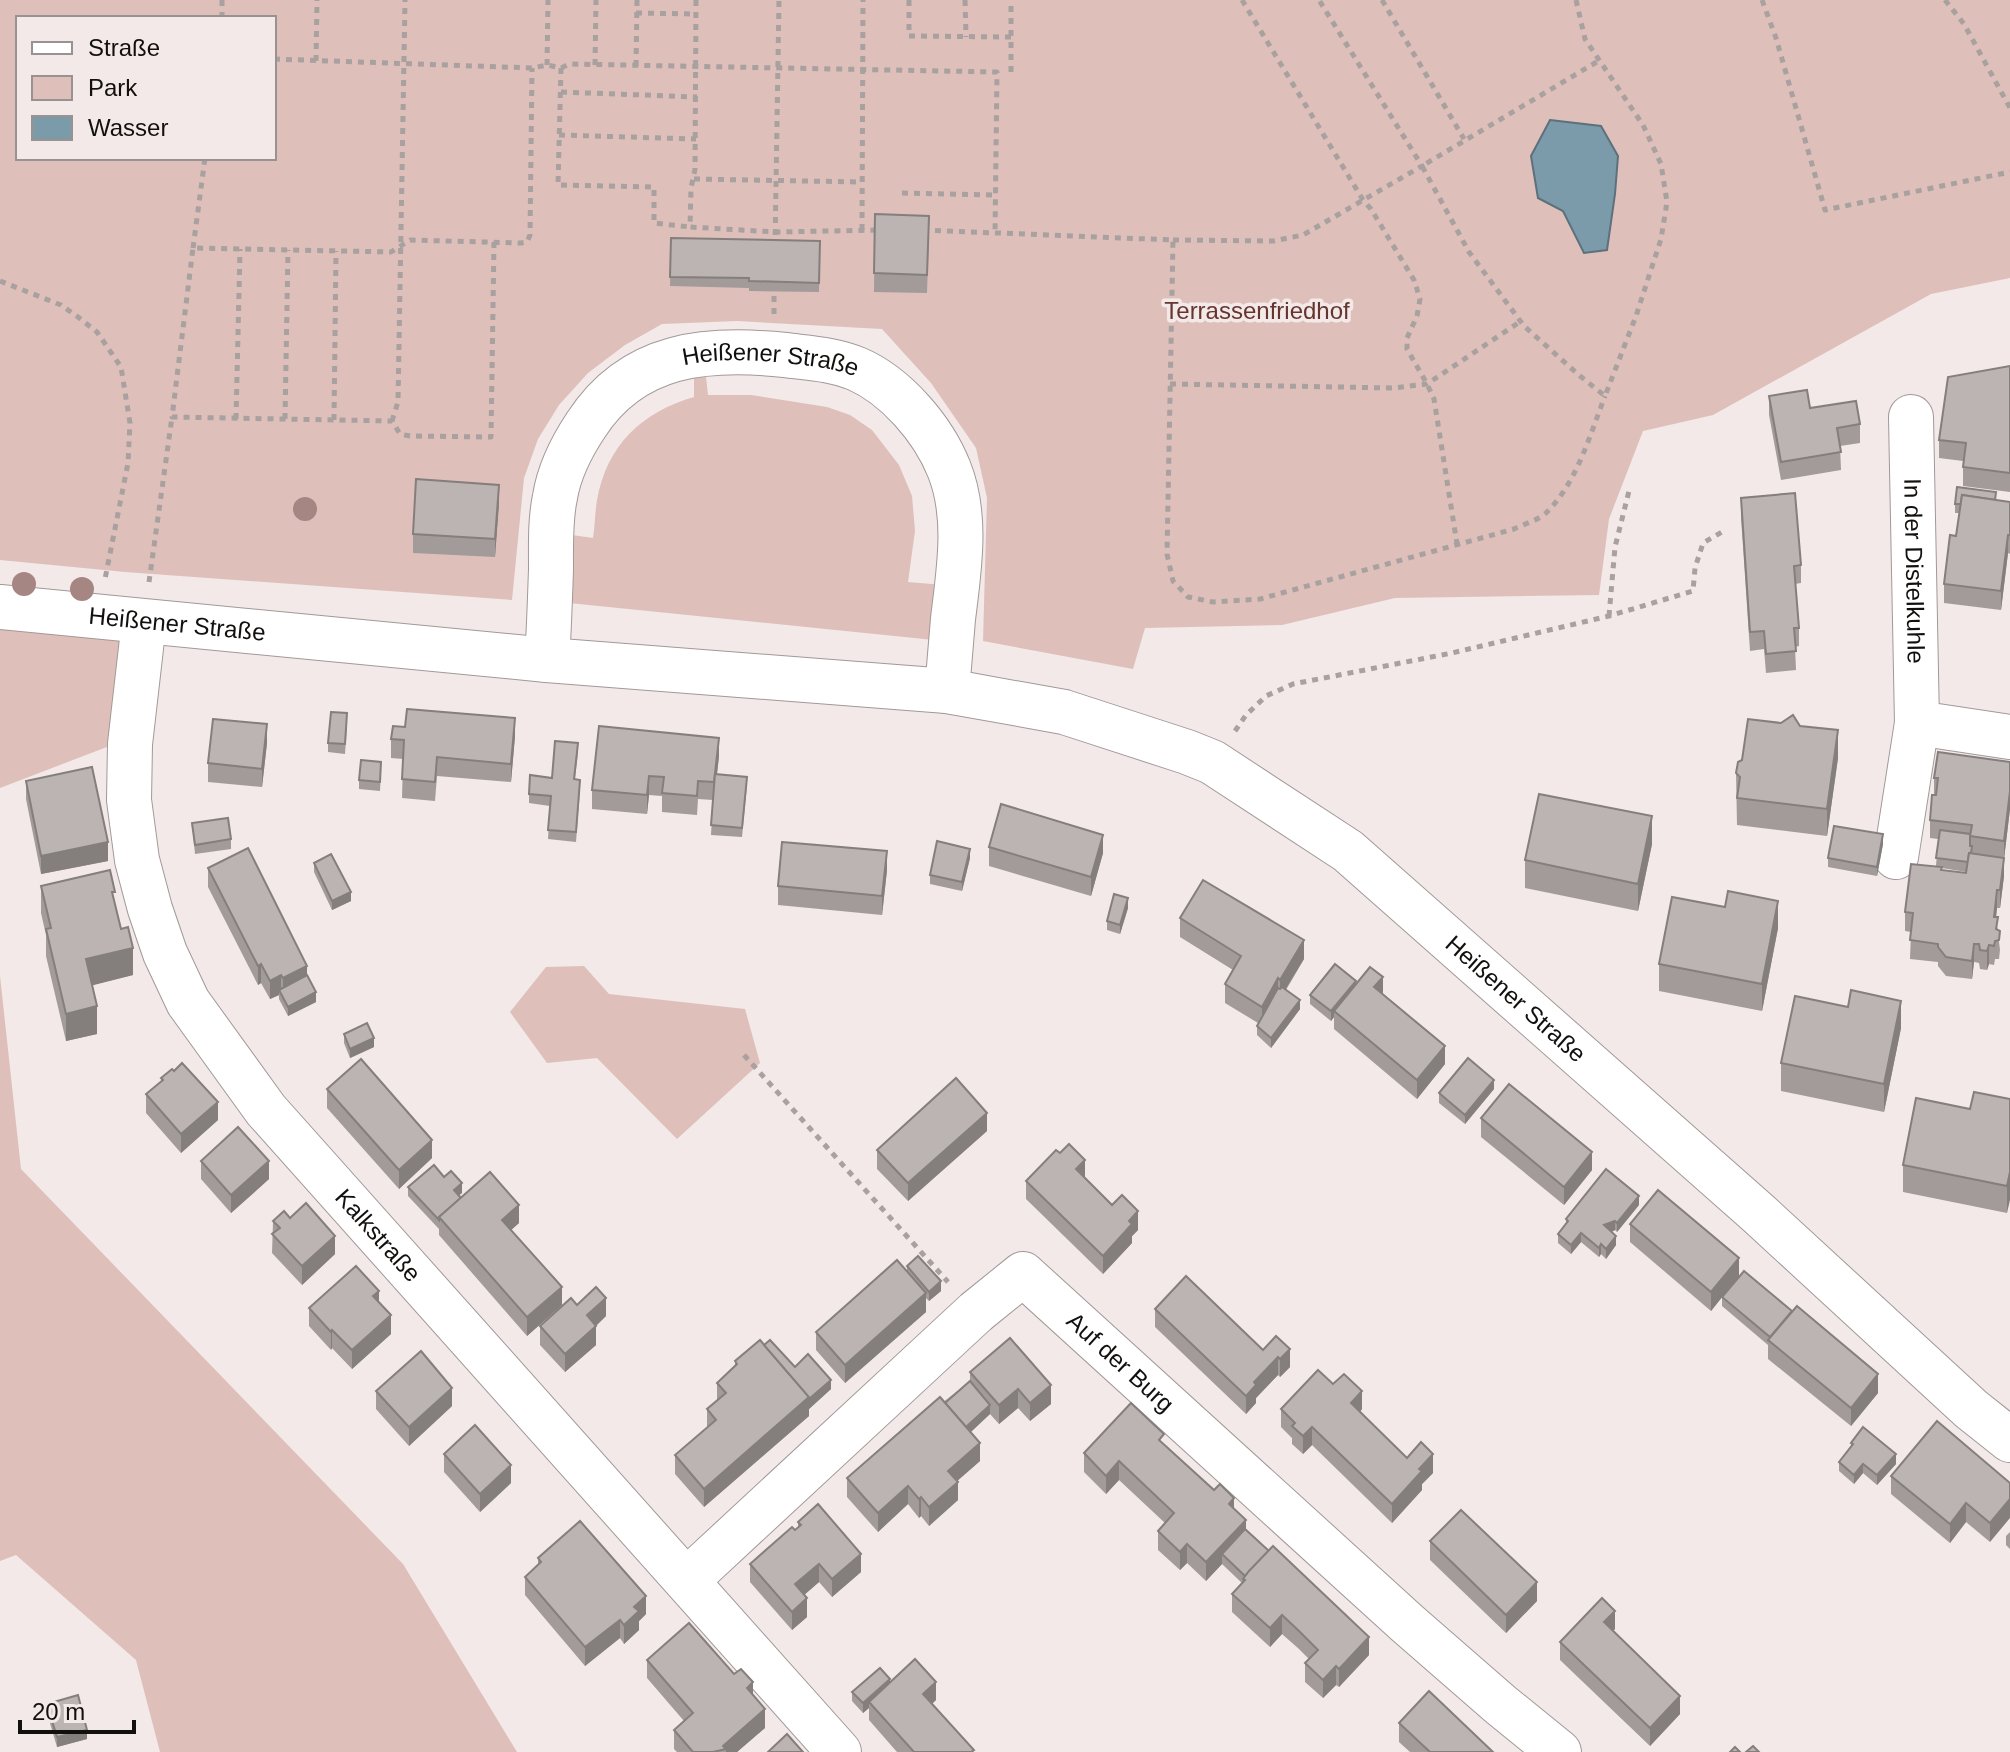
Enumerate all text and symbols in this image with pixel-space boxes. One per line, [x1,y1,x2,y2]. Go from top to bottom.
legend [16,16,276,160]
text: Straße [88,34,160,61]
text: Park [88,74,138,101]
text: Wasser [88,114,168,141]
park label: Terrassenfriedhof [1164,297,1350,324]
street label: Heißener Straße [680,338,863,381]
street label: In der Distelkuhle [1899,478,1930,664]
street label: Heißener Straße [88,602,267,646]
street label: Heißener Straße [1440,930,1591,1067]
street label: Kalkstraße [330,1183,427,1287]
street label: Auf der Burg [1062,1307,1180,1417]
scale bar [20,1684,134,1734]
text: 20 m [32,1698,85,1725]

